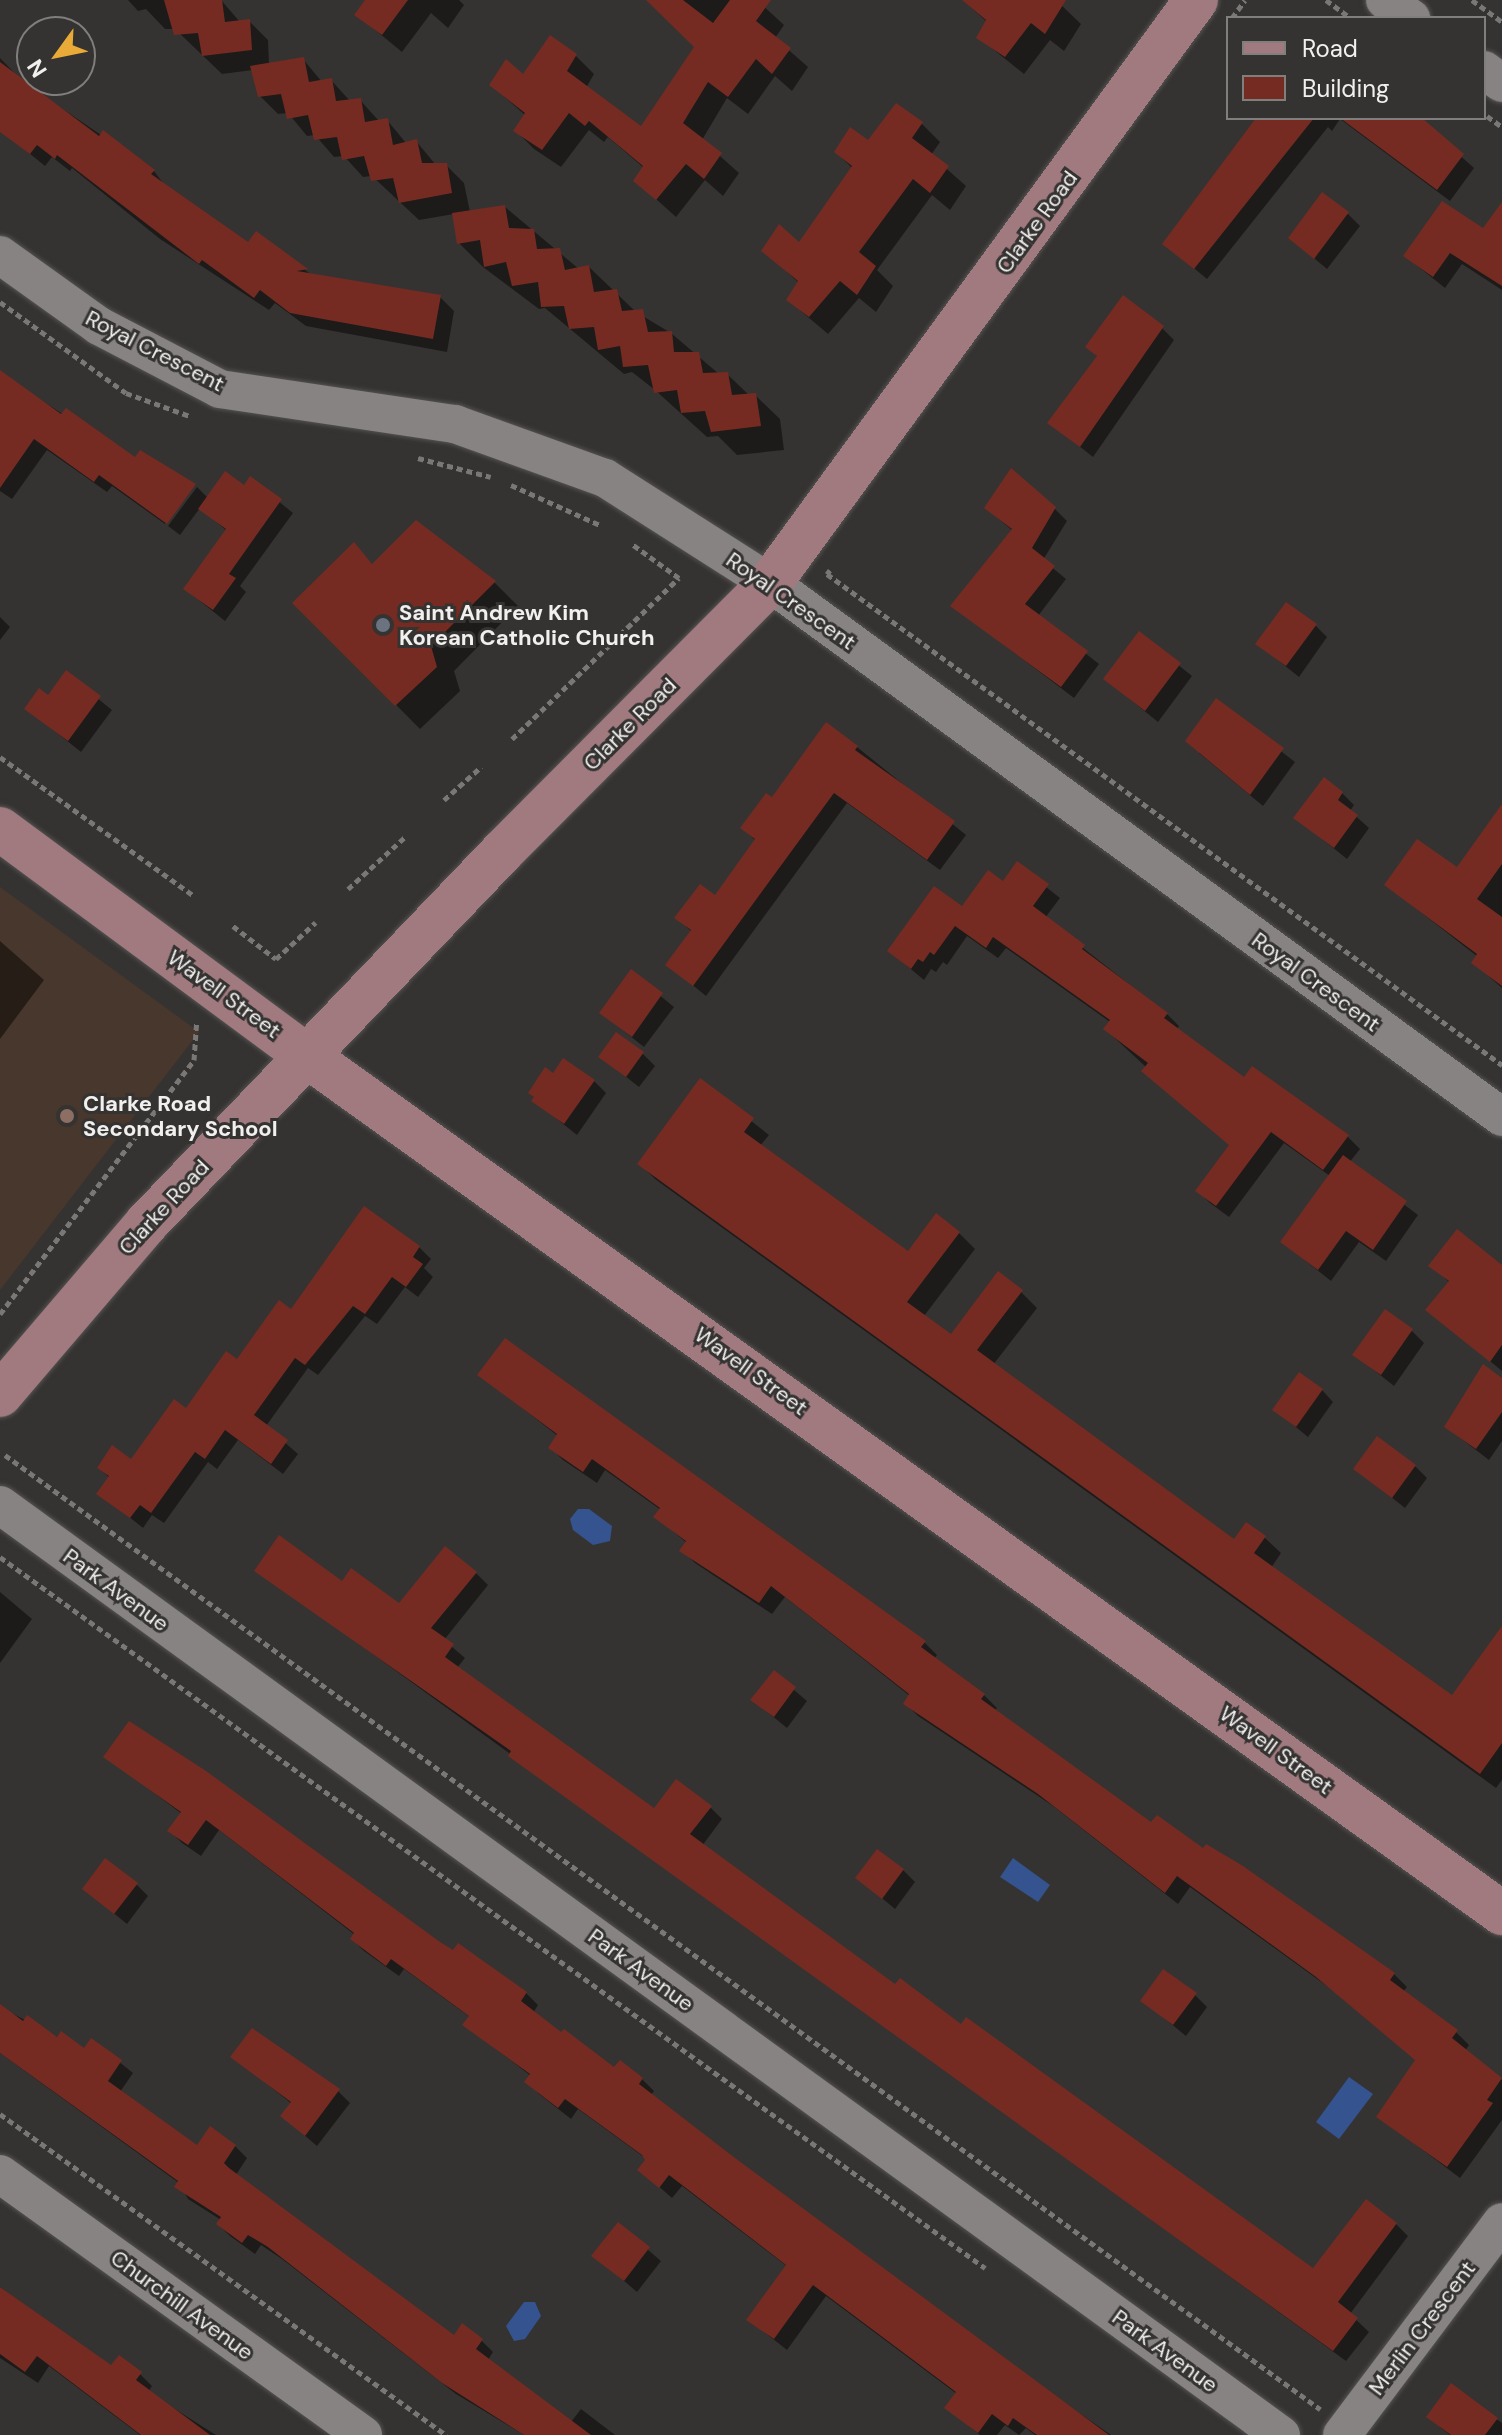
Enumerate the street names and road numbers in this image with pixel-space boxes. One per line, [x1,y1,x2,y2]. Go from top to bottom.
street label: Clarke Road [991,165,1083,279]
street label: Royal Crescent [81,305,229,397]
street label: Royal Crescent [721,547,861,655]
street label: Clarke Road [578,672,682,776]
street label: Royal Crescent [1247,927,1385,1037]
street label: Wavell Street [162,944,286,1044]
street label: Clarke Road [113,1154,215,1260]
street label: Wavell Street [689,1321,813,1421]
street label: Park Avenue [58,1543,174,1637]
street label: Wavell Street [1214,1700,1338,1800]
street label: Park Avenue [583,1923,699,2017]
street label: Churchill Avenue [106,2244,258,2366]
street label: Merlin Crescent [1363,2256,1481,2400]
street label: Park Avenue [1107,2304,1223,2398]

